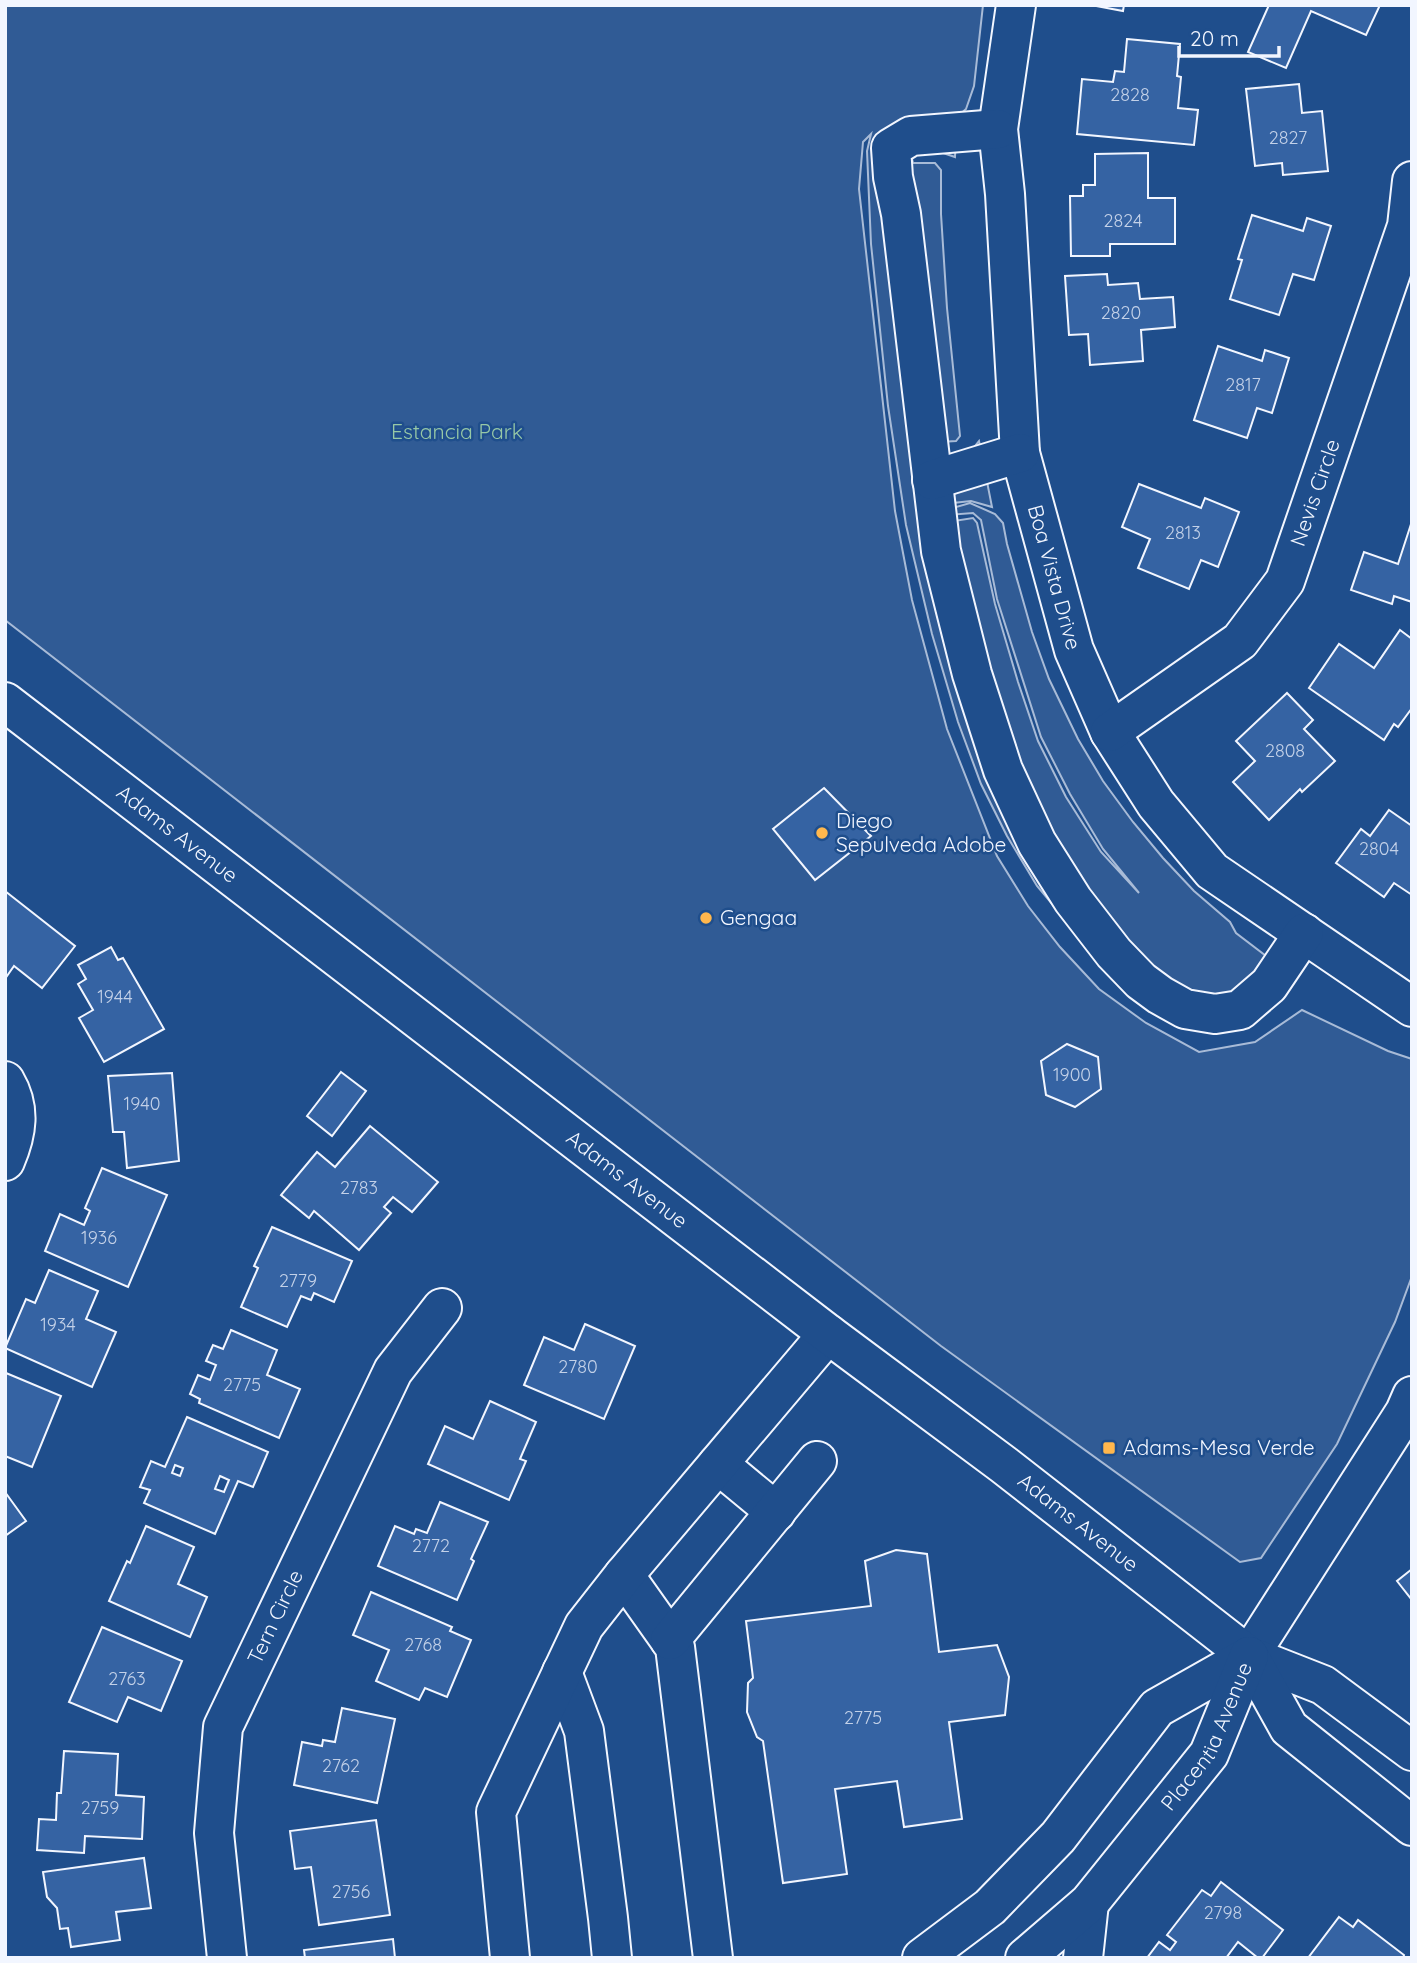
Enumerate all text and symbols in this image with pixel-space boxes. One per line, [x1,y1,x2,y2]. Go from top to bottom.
scale bar [1179,14,1279,58]
text: 20 m [1190,25,1239,51]
house number: 2828 [1110,83,1150,106]
house number: 2827 [1269,126,1307,149]
house number: 2824 [1104,209,1142,232]
house number: 2820 [1101,301,1141,324]
house number: 2817 [1225,373,1261,396]
park label: Estancia Park [391,418,523,444]
street label: Nevis Circle [1284,435,1345,549]
street label: Boa Vista Drive [1023,502,1087,652]
house number: 2813 [1165,521,1201,544]
house number: 2808 [1265,739,1305,762]
street label: Adams Avenue [112,779,243,888]
place label: Diego Sepulveda Adobe [836,807,1006,857]
marker: Diego Sepulveda Adobe [814,825,830,841]
house number: 2804 [1359,837,1399,860]
place label: Gengaa [720,904,797,930]
marker: Gengaa [698,910,714,926]
house number: 1944 [97,985,133,1008]
house number: 1900 [1053,1063,1091,1086]
house number: 1940 [124,1092,160,1115]
street label: Adams Avenue [562,1124,693,1233]
house number: 2783 [340,1176,378,1199]
house number: 1936 [81,1226,117,1249]
house number: 2779 [279,1269,317,1292]
house number: 1934 [40,1313,76,1336]
house number: 2780 [558,1355,598,1378]
house number: 2775 [223,1373,261,1396]
place label: Adams-Mesa Verde [1123,1434,1315,1460]
marker: Adams-Mesa Verde [1101,1440,1117,1456]
street label: Adams Avenue [1013,1467,1144,1577]
house number: 2772 [412,1534,450,1557]
street label: Tern Circle [241,1565,308,1668]
house number: 2768 [404,1633,442,1656]
street label: Placentia Avenue [1155,1658,1257,1815]
house number: 2763 [108,1667,146,1690]
house number: 2775 [844,1706,882,1729]
house number: 2762 [322,1754,360,1777]
house number: 2759 [81,1796,119,1819]
house number: 2756 [332,1880,370,1903]
house number: 2798 [1204,1901,1242,1924]

